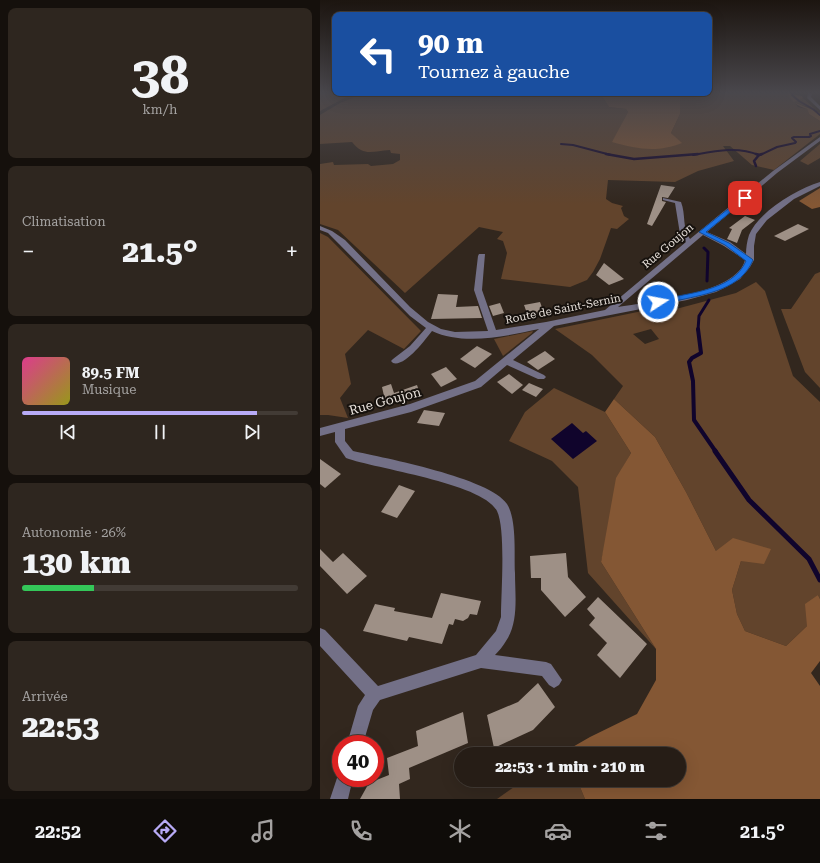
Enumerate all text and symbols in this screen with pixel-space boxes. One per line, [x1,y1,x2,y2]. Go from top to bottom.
text: 90 m [418,27,483,60]
icon: left [352,28,404,80]
text: 38 [131,45,189,106]
text: Tournez à gauche [418,61,570,82]
text: km/h [143,102,177,117]
pin [728,181,762,215]
icon: arrive [734,187,756,209]
text: Climatisation [22,214,106,229]
street label: Rue Goujon [640,221,696,271]
text: 21.5° [122,234,198,269]
text: − [22,239,34,264]
text: + [286,239,298,264]
position arrow [637,281,679,323]
street label: Route de Saint-Sernin [504,291,622,327]
text: 89.5 FM [82,364,139,382]
text: Musique [82,382,136,397]
street label: Rue Goujon [347,384,423,418]
icon: previous [57,421,79,443]
icon: pause [149,421,171,443]
icon: next [241,421,263,443]
text: Autonomie · 26% [22,525,126,540]
text: 130 km [22,545,131,580]
text: Arrivée [22,689,68,704]
text: 22:53 [22,709,99,744]
speed limit sign: 40 [332,735,384,787]
text: 22:53 · 1 min · 210 m [495,758,645,776]
icon: directions [151,817,179,845]
icon: music [249,817,277,845]
icon: phone [347,817,375,845]
icon: climate [446,817,474,845]
icon: car [544,817,572,845]
icon: filters [642,817,670,845]
text: 22:52 [35,821,81,842]
text: 21.5° [740,821,785,842]

